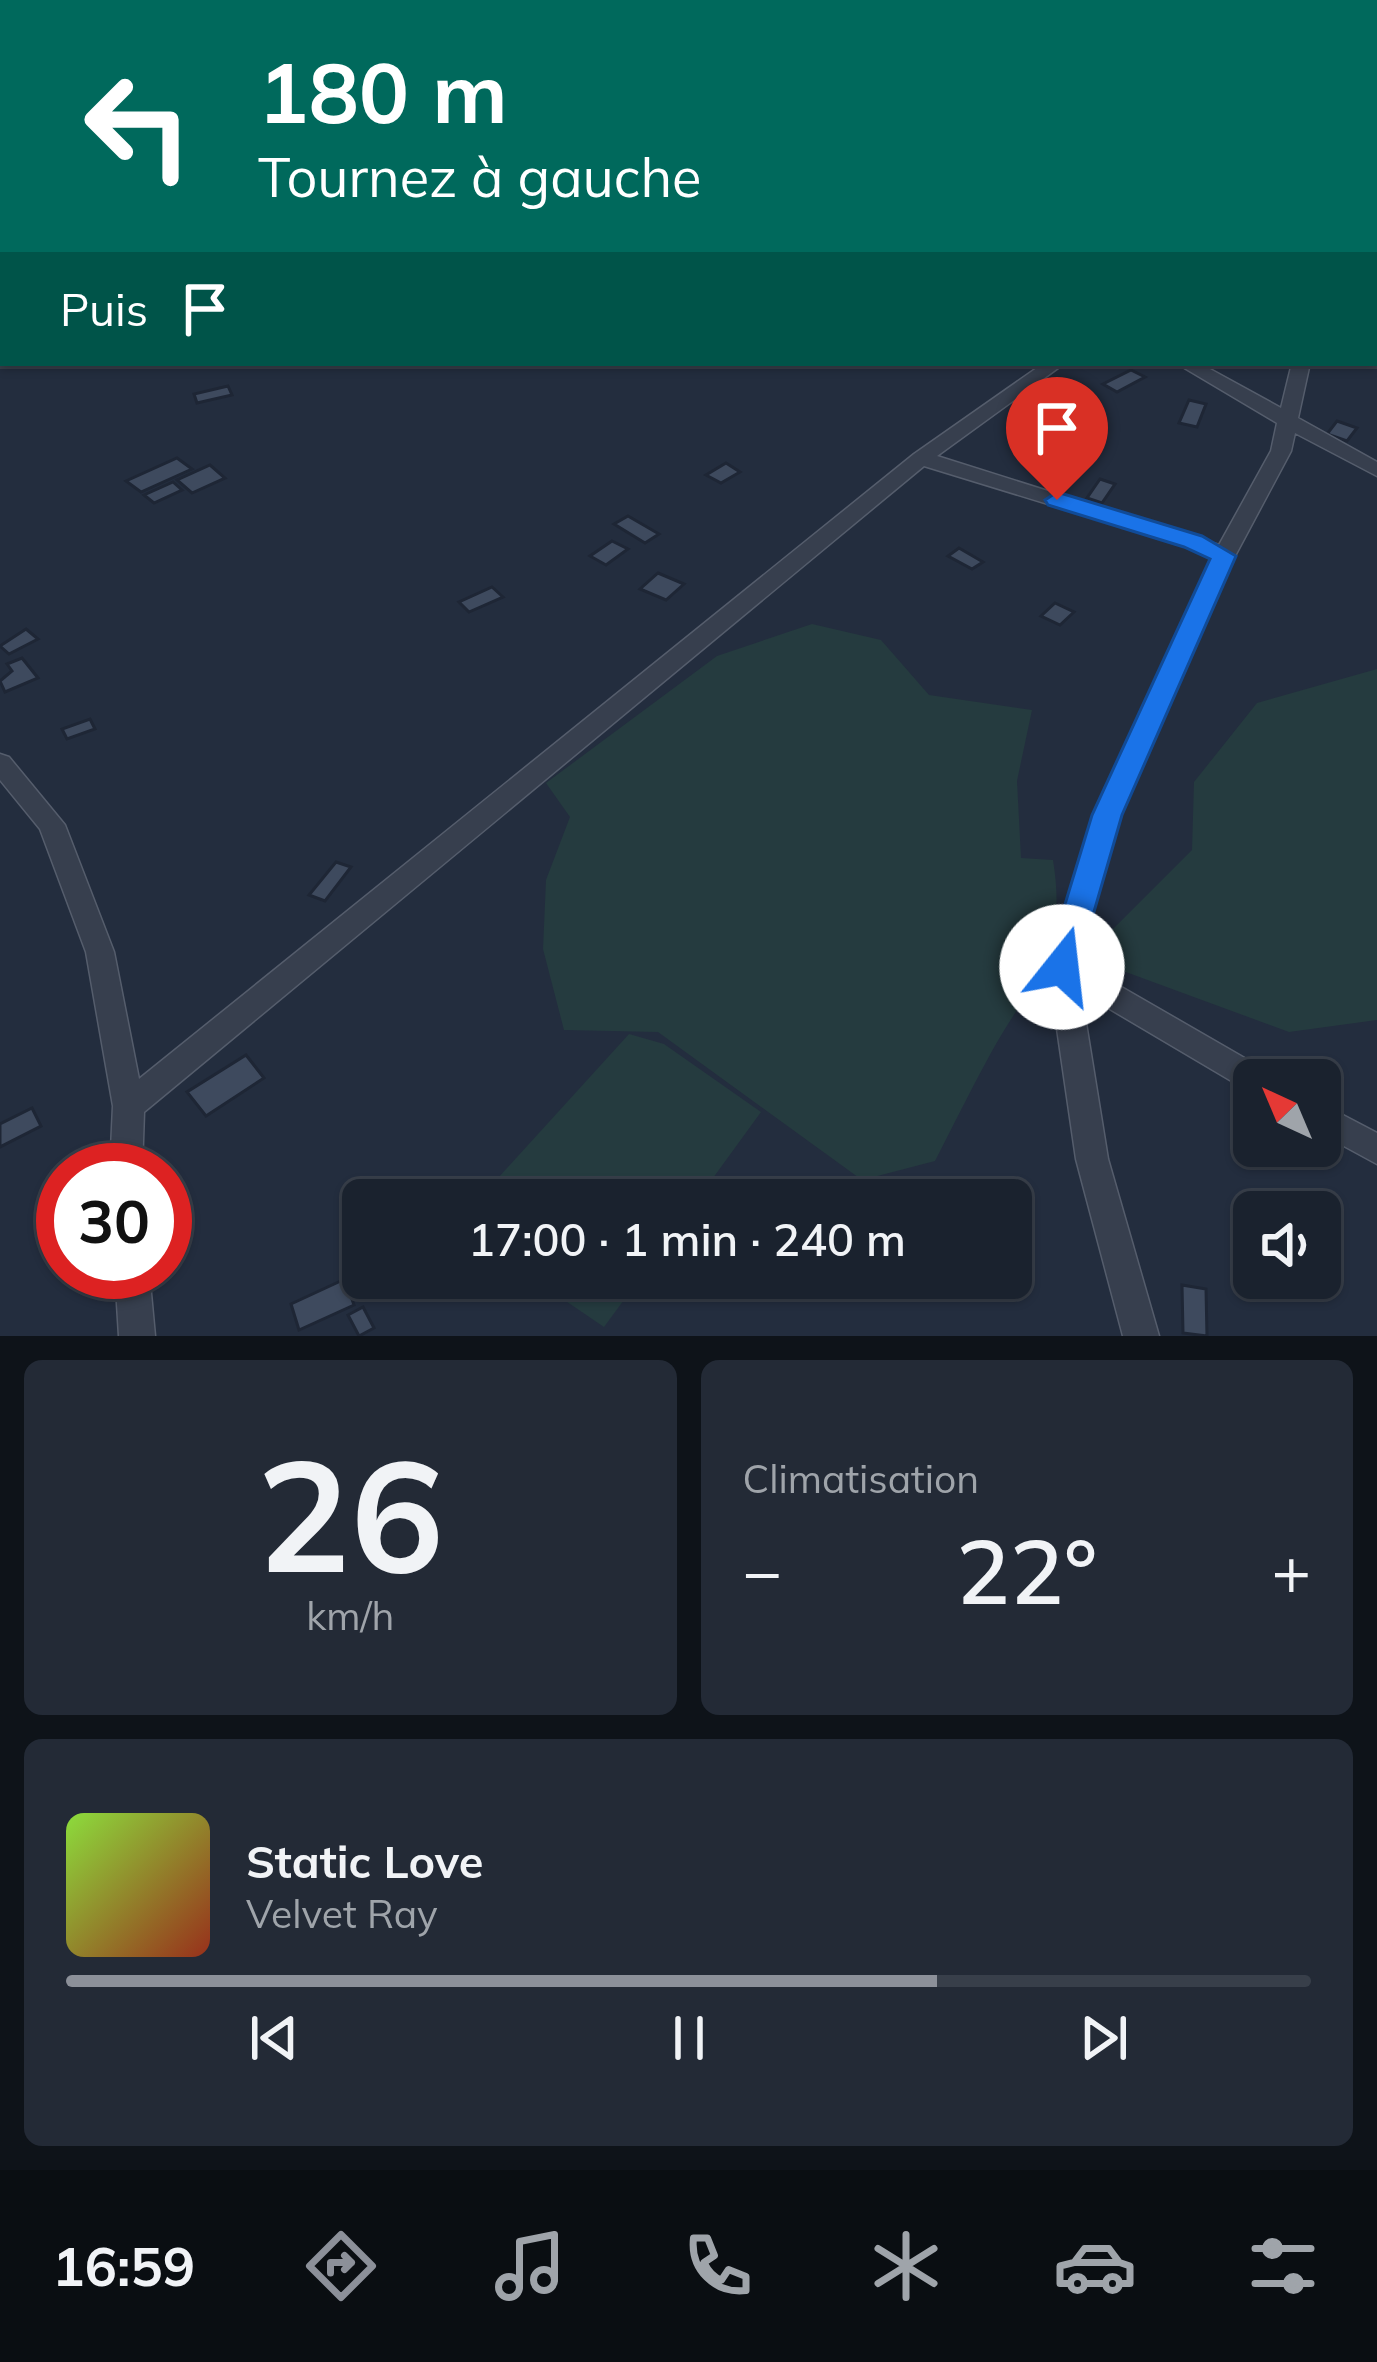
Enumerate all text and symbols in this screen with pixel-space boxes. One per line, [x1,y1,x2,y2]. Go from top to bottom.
text: 180 m [258,39,508,144]
icon: left [60,48,216,204]
text: Tournez à gauche [258,143,701,211]
icon: arrive [172,276,238,342]
text: Puis [60,281,148,337]
pin [1006,377,1108,500]
icon: arrive [1024,395,1090,461]
position arrow [999,904,1125,1030]
north arrow [1233,1059,1341,1167]
map controls [1233,1059,1341,1299]
speed limit sign: 30 [36,1143,192,1299]
button: sound [1233,1191,1341,1299]
text: 17:00 · 1 min · 240 m [468,1211,906,1267]
text: 26 [257,1415,444,1611]
text: Climatisation [743,1454,979,1503]
text: 22° [956,1514,1098,1627]
text: − [743,1529,782,1612]
text: + [1271,1529,1311,1612]
text: km/h [306,1591,394,1640]
text: Static Love [246,1833,483,1889]
text: Velvet Ray [246,1889,438,1938]
icon: previous [241,2005,307,2071]
icon: pause [656,2005,722,2071]
icon: next [1071,2005,1137,2071]
icon: directions [299,2224,383,2308]
icon: music [488,2224,572,2308]
icon: phone [676,2224,760,2308]
icon: climate [864,2224,948,2308]
icon: car [1053,2224,1137,2308]
icon: filters [1241,2224,1325,2308]
text: 16:59 [52,2232,195,2300]

